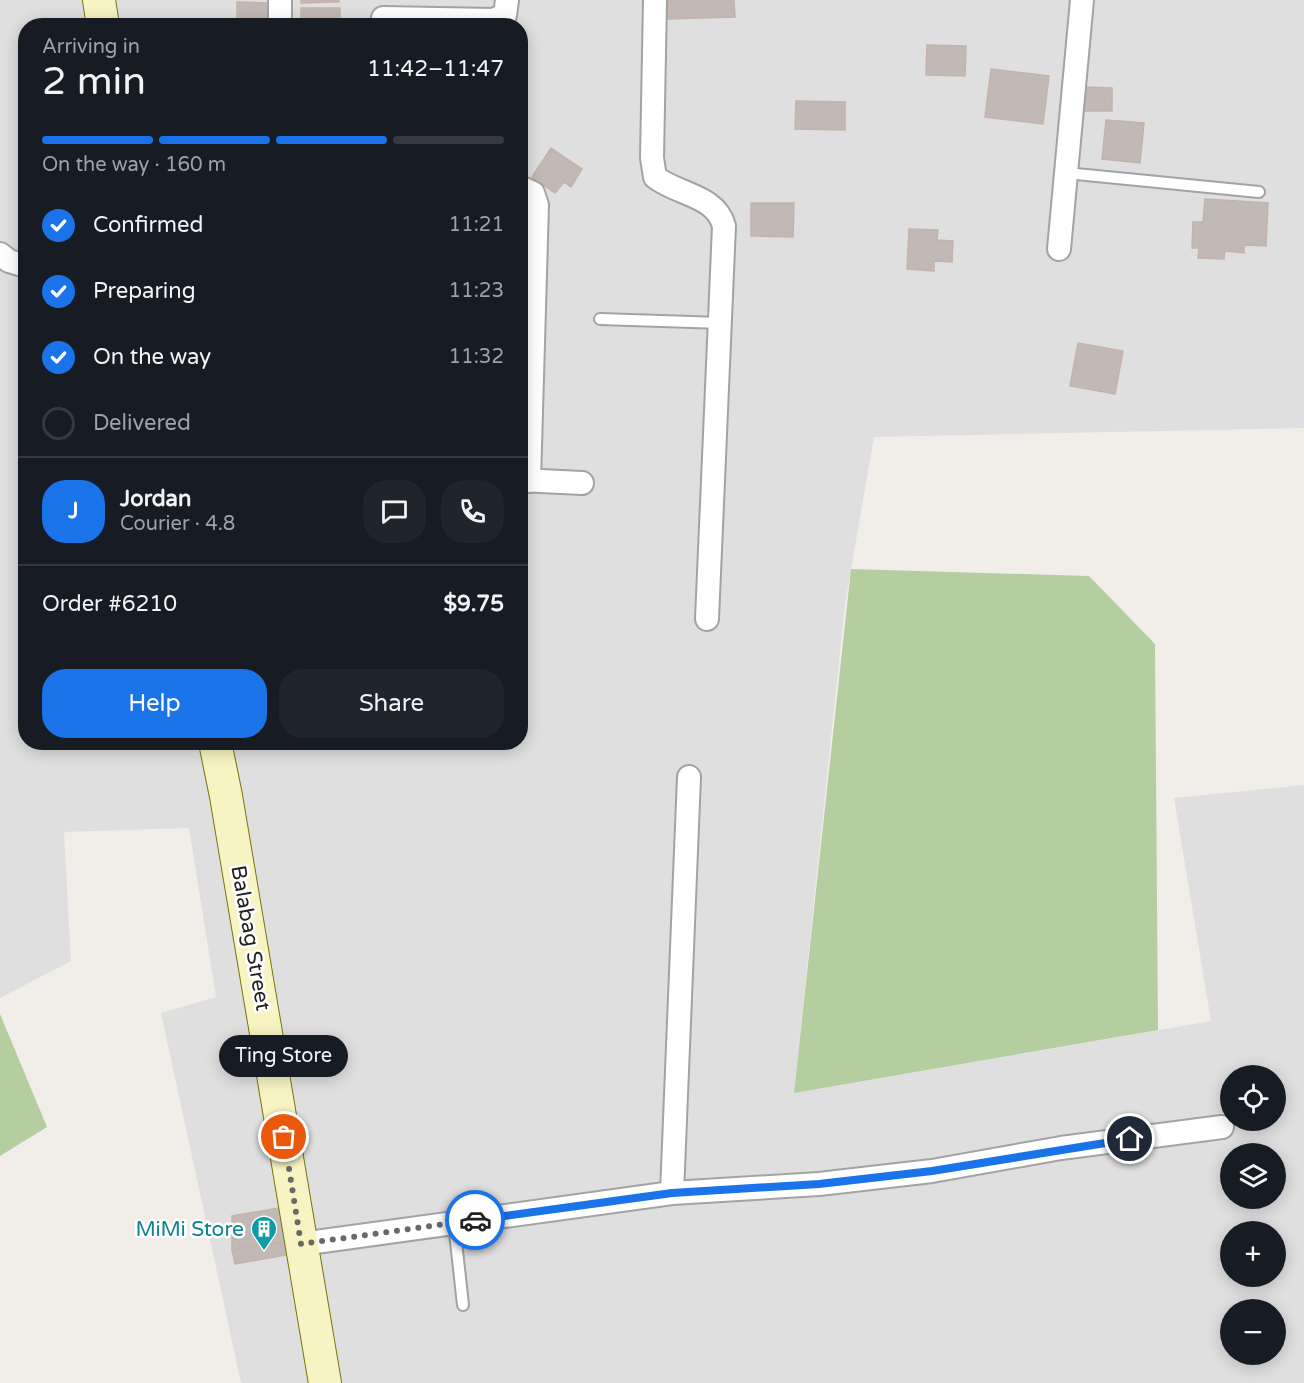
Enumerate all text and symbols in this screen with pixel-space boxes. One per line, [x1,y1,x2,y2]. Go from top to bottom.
text: Arriving in [42,35,140,59]
text: 11:42–11:47 [367,56,504,82]
text: 2 min [42,58,146,105]
text: On the way · 160 m [42,153,226,177]
icon: check [42,209,75,242]
text: Confirmed [93,212,203,238]
text: 11:21 [449,213,504,237]
icon: check [42,275,75,308]
text: Preparing [93,278,196,304]
text: 11:23 [449,279,504,303]
icon: check [42,341,75,374]
text: On the way [93,344,211,370]
text: 11:32 [449,345,504,369]
text: Delivered [93,410,191,436]
button: chat [363,480,426,543]
button: phone [441,480,504,543]
text: Jordan [120,486,191,512]
text: J [68,498,79,524]
text: Courier · 4.8 [120,512,235,536]
text: Order #6210 [42,591,177,617]
text: $9.75 [443,591,504,617]
button: Help [42,669,267,738]
button: Share [279,669,504,738]
street label: Balabag Street [225,863,276,1013]
callout: Ting Store [220,1035,348,1077]
text: Ting Store [235,1044,332,1068]
map controls [1220,1065,1286,1365]
button: locate [1220,1065,1286,1131]
pin [258,1111,309,1162]
pin [1104,1113,1155,1164]
icon: bag [267,1120,300,1153]
icon: home [1113,1122,1146,1155]
button: layers [1220,1143,1286,1209]
courier [445,1190,505,1250]
icon: car [459,1204,492,1237]
building icon: MiMi Store [249,1214,279,1252]
place label: MiMi Store [135,1217,244,1242]
button: + [1220,1221,1286,1287]
button: − [1220,1299,1286,1365]

